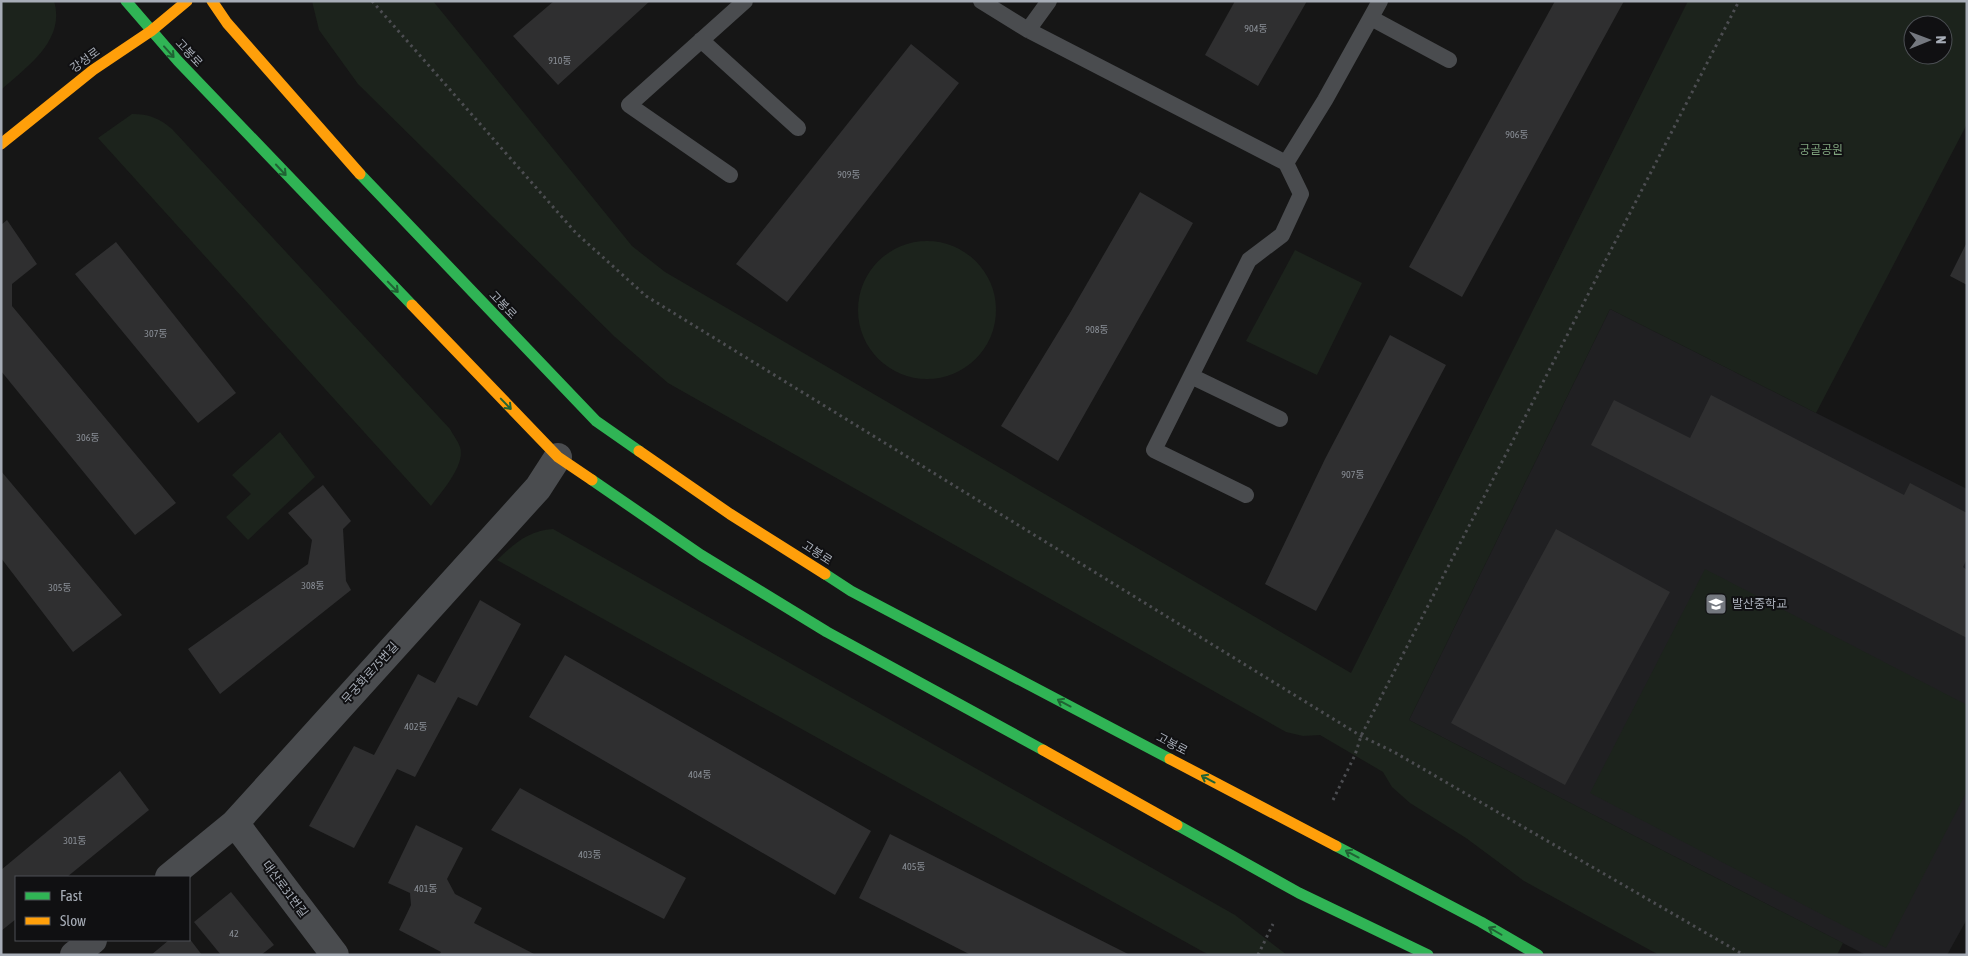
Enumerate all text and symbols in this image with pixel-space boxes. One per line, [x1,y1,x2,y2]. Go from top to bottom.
north arrow [1903,15,1953,65]
house number: 904동 [1244,23,1268,34]
street label: 고봉로 [173,36,205,70]
text: N [1933,36,1949,44]
street label: 강성로 [67,45,103,75]
one-way arrow [163,45,175,58]
house number: 910동 [548,55,572,66]
house number: 906동 [1505,129,1529,140]
park label: 궁골공원 [1799,143,1843,157]
one-way arrow [275,163,287,176]
house number: 909동 [837,169,861,180]
one-way arrow [387,281,399,293]
street label: 고봉로 [486,288,520,322]
house number: 908동 [1085,324,1109,335]
house number: 307동 [144,328,168,339]
one-way arrow [500,398,512,410]
house number: 306동 [76,432,100,443]
house number: 907동 [1341,469,1365,480]
street label: 고봉로 [799,538,835,568]
house number: 308동 [301,580,325,591]
house number: 305동 [48,582,72,593]
school or university icon: 발산중학교 [1704,592,1728,616]
place label: 발산중학교 [1732,597,1787,611]
street label: 무궁화로75번길 [339,640,401,706]
one-way arrow [1057,698,1072,708]
house number: 402동 [404,721,428,732]
street label: 고봉로 [1154,730,1190,758]
house number: 404동 [688,769,712,780]
one-way arrow [1201,773,1216,783]
house number: 301동 [63,835,87,846]
house number: 403동 [578,849,602,860]
one-way arrow [1344,849,1359,859]
street label: 대산로31번길 [259,858,311,920]
house number: 405동 [902,861,926,872]
legend [15,876,190,941]
house number: 401동 [414,883,438,894]
text: Fast [60,887,82,904]
text: Slow [60,912,86,929]
one-way arrow [1489,925,1503,935]
house number: 42 [229,928,239,939]

